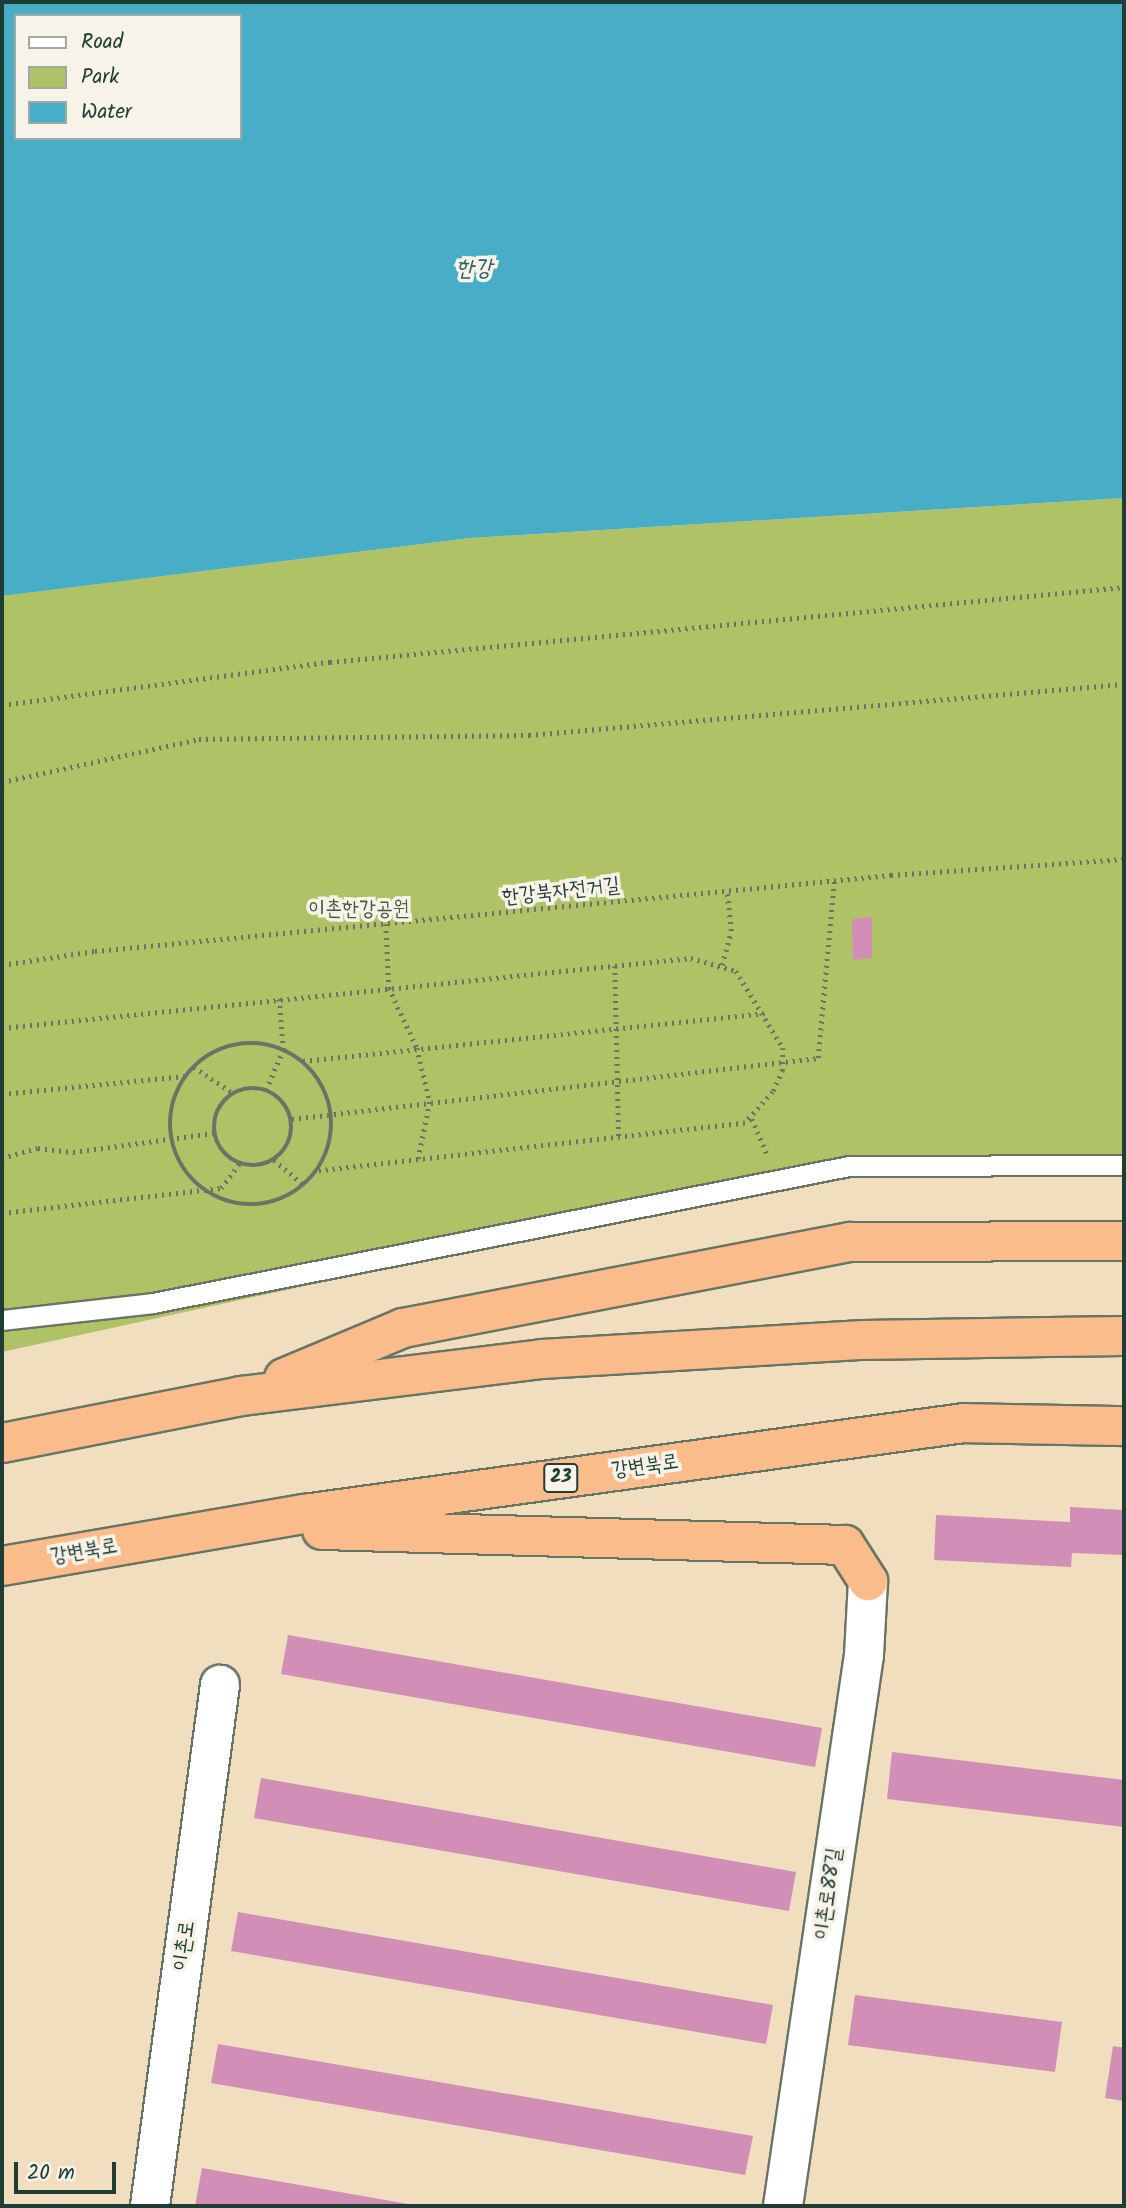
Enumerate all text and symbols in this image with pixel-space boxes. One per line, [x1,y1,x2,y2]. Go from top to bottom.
legend [14,14,242,140]
text: Road [81,26,123,59]
text: Park [81,61,119,94]
text: Water [81,96,132,129]
water label: 한강 [455,255,493,283]
street label: 한강북자전거길 [501,873,621,911]
park label: 이촌한강공원 [308,897,410,923]
street label: 강변북로 [610,1450,680,1484]
road number: 23 [542,1462,580,1494]
street label: 강변북로 [49,1534,119,1570]
street label: 이촌로88길 [810,1846,848,1942]
street label: 이촌로 [169,1919,201,1973]
scale bar [18,2148,119,2192]
text: 20 m [27,2157,75,2190]

